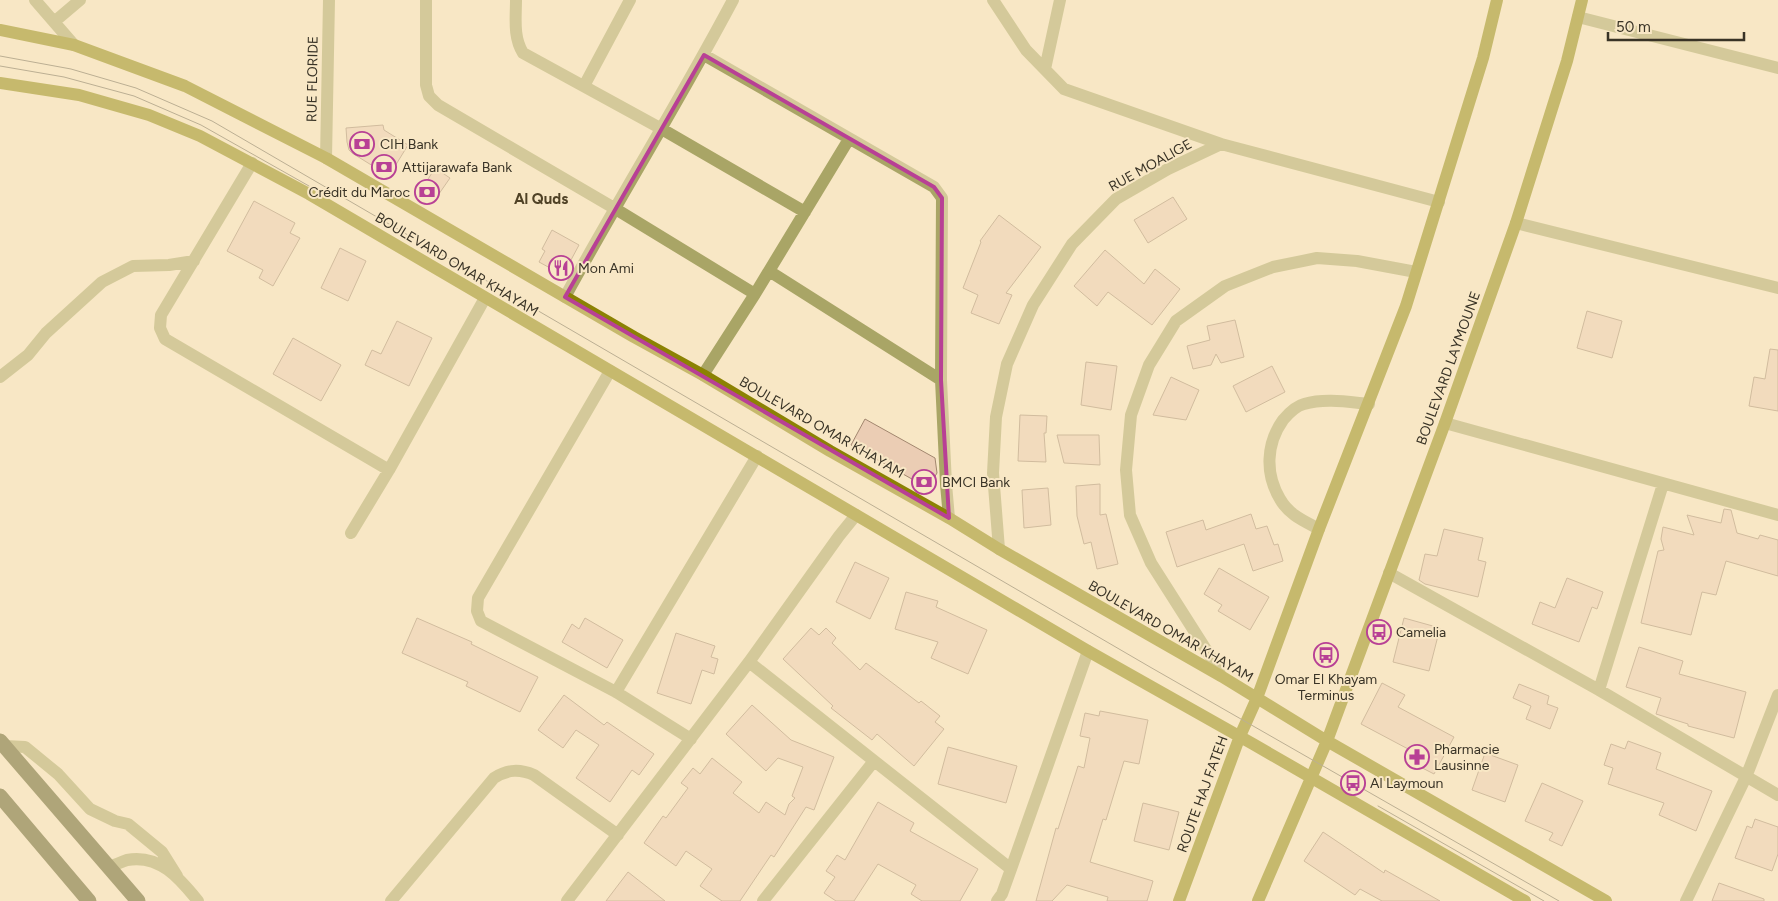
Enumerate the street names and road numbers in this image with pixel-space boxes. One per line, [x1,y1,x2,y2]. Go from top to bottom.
street label: RUE FLORIDE [303,36,322,122]
street label: RUE MOALIGE [1106,136,1195,195]
street label: BOULEVARD OMAR KHAYAM [372,209,542,320]
street label: BOULEVARD LAYMOUNE [1413,289,1484,447]
street label: BOULEVARD OMAR KHAYAM [736,373,907,482]
street label: BOULEVARD OMAR KHAYAM [1085,577,1256,686]
street label: ROUTE HAJ FATEH [1173,733,1231,855]

